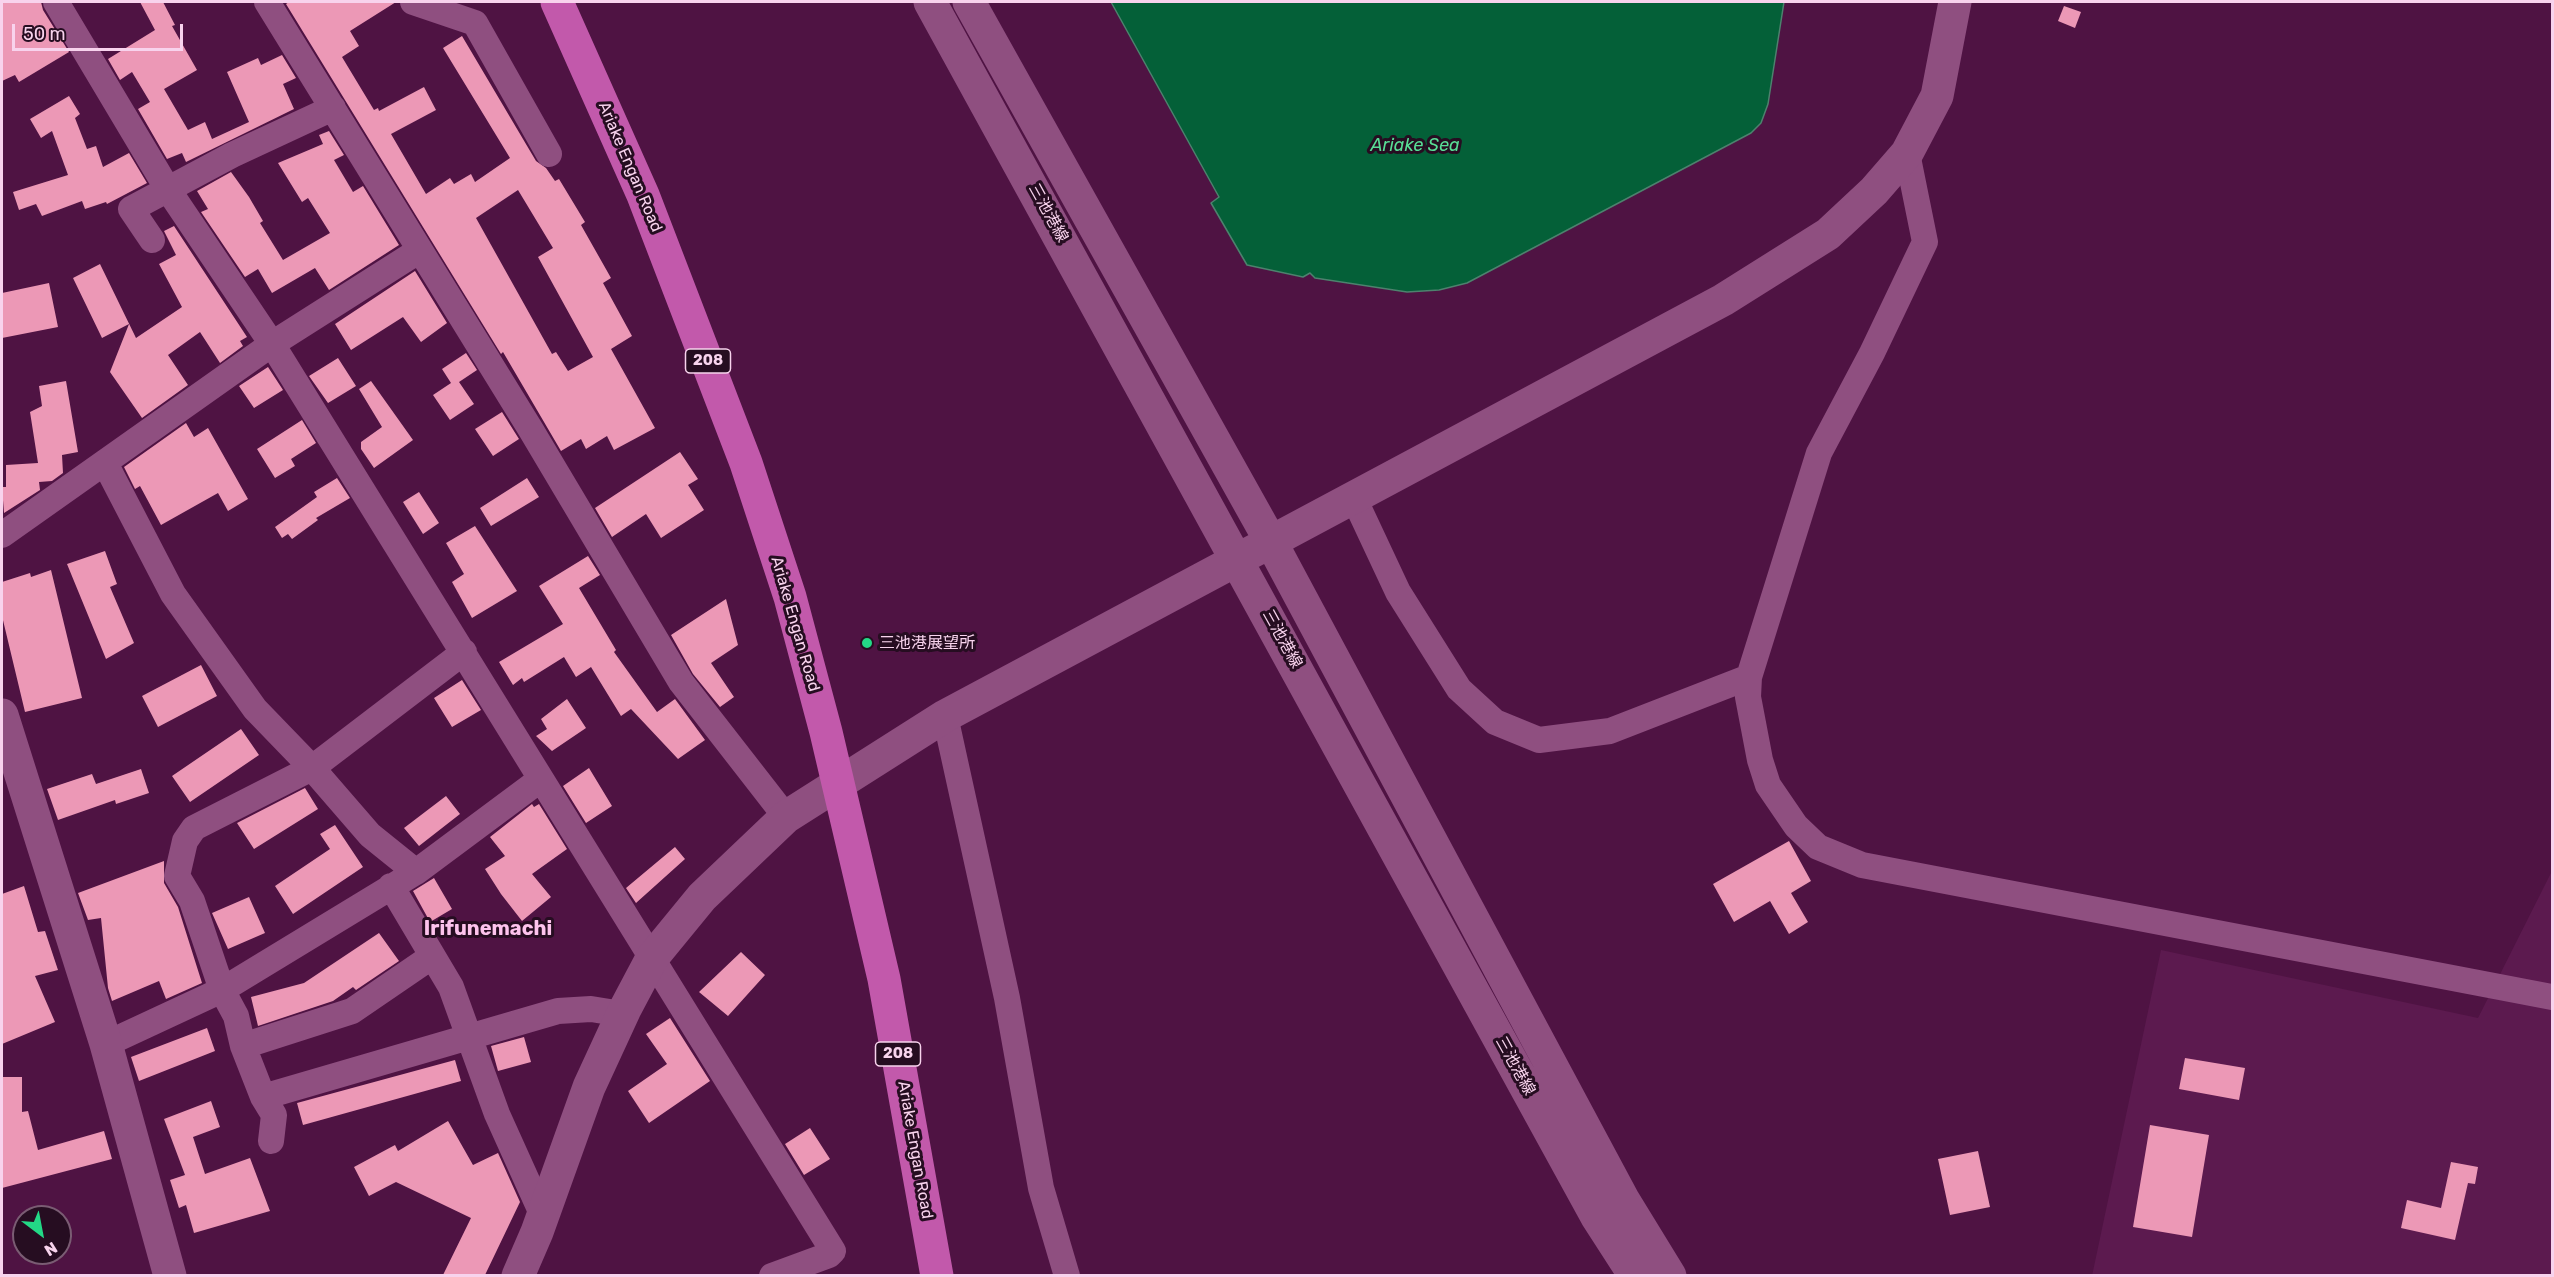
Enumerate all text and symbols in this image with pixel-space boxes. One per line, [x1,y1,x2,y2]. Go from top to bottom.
scale bar [15,12,186,50]
text: 50 m [23,23,66,45]
street label: Ariake Engan Road [594,99,666,235]
water label: Ariake Sea [1370,135,1460,157]
street label: 三池港線 [1024,180,1072,246]
road number: 208 [686,349,730,373]
street label: Ariake Engan Road [767,554,823,694]
street label: 三池港線 [1258,606,1306,672]
place label: 三池港展望所 [879,633,975,653]
marker: 三池港展望所 [860,636,874,650]
district label: Irifunemachi [424,917,552,941]
street label: 三池港線 [1491,1033,1539,1099]
road number: 208 [876,1042,920,1066]
street label: Ariake Engan Road [893,1080,937,1220]
north arrow [12,1205,72,1265]
text: N [41,1238,61,1260]

